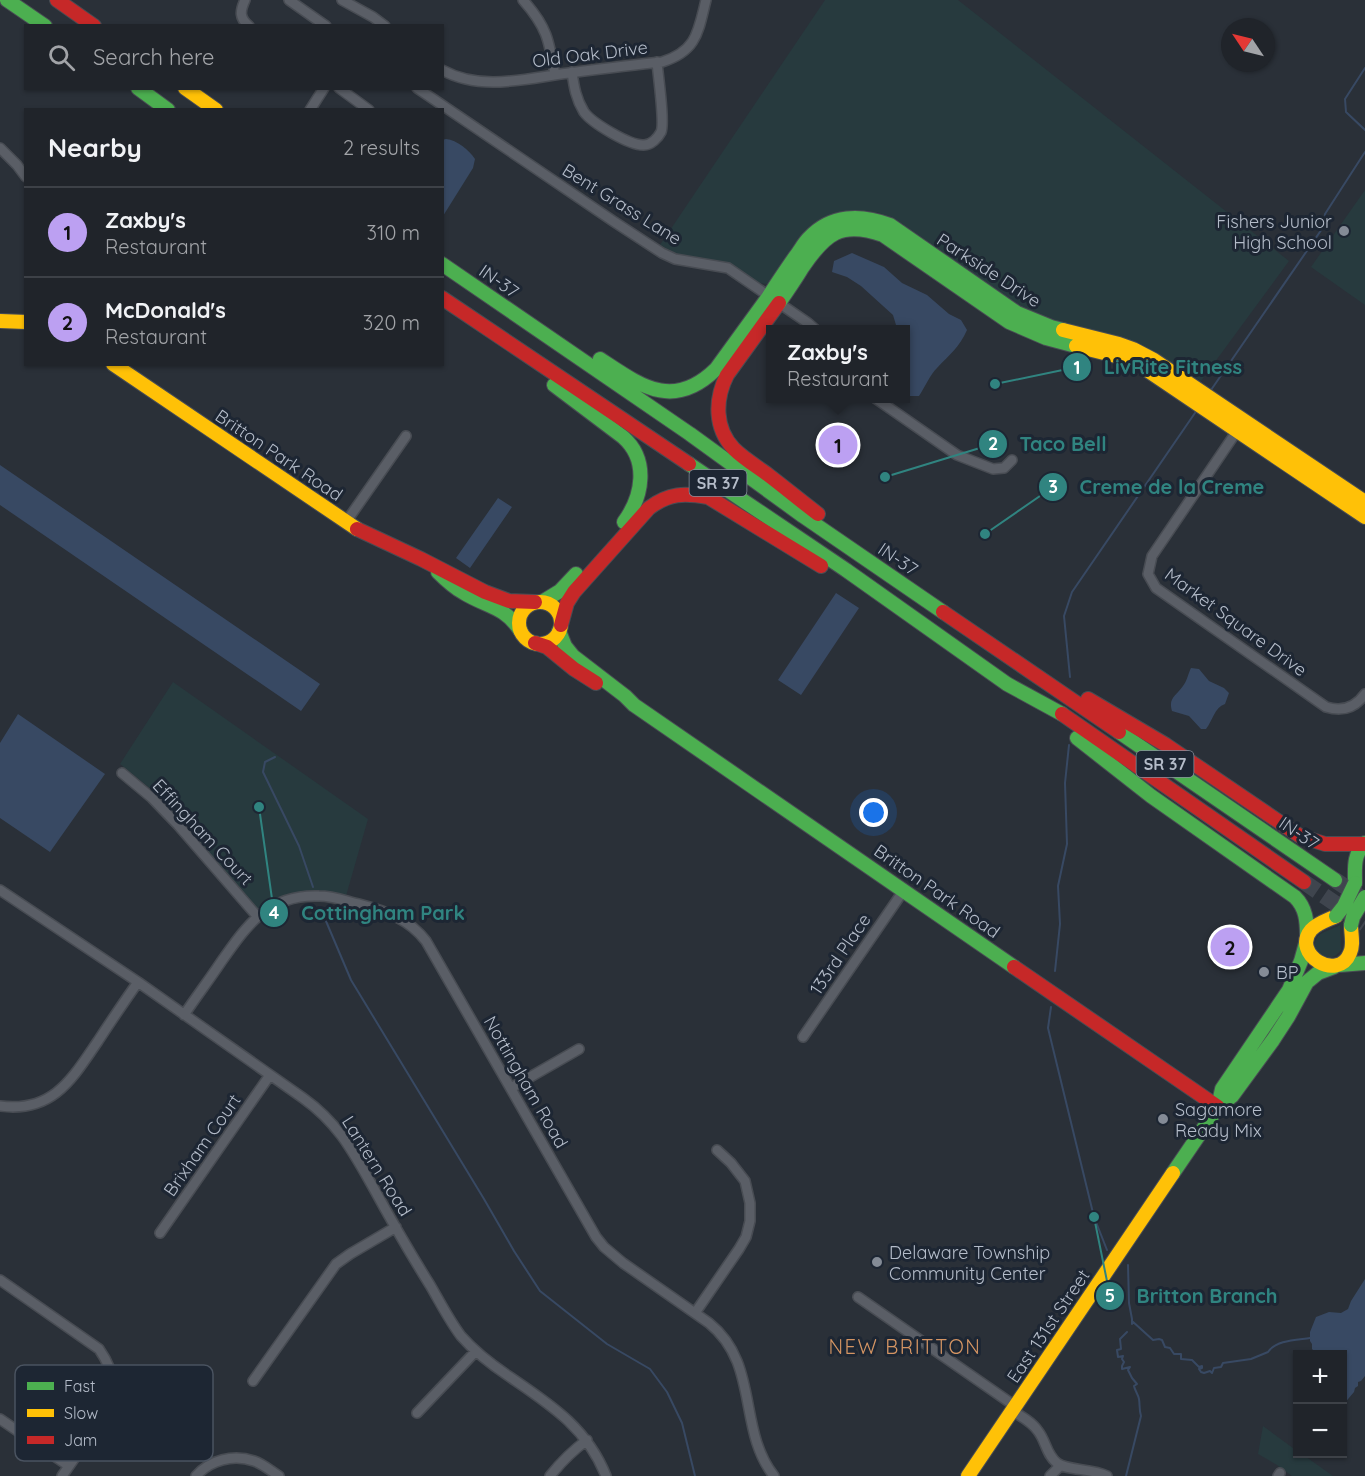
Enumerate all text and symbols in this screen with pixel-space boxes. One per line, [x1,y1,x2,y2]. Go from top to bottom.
north arrow [1221,18,1275,72]
search box [24,24,444,90]
street label: Old Oak Drive [531,36,649,72]
icon: search [45,41,78,74]
text: Search here [93,43,214,71]
text: Nearby [48,131,142,164]
text: 2 results [343,135,420,160]
street label: Bent Grass Lane [558,158,686,250]
text: Zaxby's [105,206,186,234]
place label: Fishers Junior High School [1216,210,1332,254]
text: 1 [64,220,71,245]
text: 310 m [367,220,420,245]
marker: Fishers Junior High School [1337,224,1351,238]
street label: Parkside Drive [933,228,1045,312]
text: Restaurant [105,234,207,259]
street label: IN-37 [475,259,523,303]
text: McDonald's [105,296,226,324]
text: 2 [62,310,73,335]
text: 320 m [363,310,420,335]
text: Restaurant [105,324,207,349]
popup [766,325,910,403]
text: Zaxby's [787,338,868,366]
callout: LivRite Fitness [1062,348,1255,386]
text: LivRite Fitness [1104,354,1242,379]
text: 1 [1073,356,1081,379]
text: Restaurant [787,366,889,391]
street label: Britton Park Road [211,404,347,506]
pin: 1 [818,422,858,468]
callout: Taco Bell [978,425,1119,463]
text: Taco Bell [1019,431,1107,456]
text: 2 [988,432,998,455]
callout: Creme de la Creme [1038,468,1277,506]
road number: SR 37 [690,470,746,496]
text: Creme de la Creme [1080,474,1264,499]
text: 3 [1048,475,1058,498]
street label: IN-37 [874,537,922,581]
street label: Market Square Drive [1160,563,1312,681]
road number: SR 37 [1136,751,1194,777]
street label: Effingham Court [148,774,258,890]
your location [859,798,888,827]
street label: IN-37 [1275,811,1323,855]
street label: Britton Park Road [870,839,1004,943]
callout: Cottingham Park [259,894,477,932]
text: Cottingham Park [301,900,465,925]
text: 4 [269,901,280,924]
street label: 133rd Place [804,909,876,999]
pin: 2 [1210,924,1250,970]
place label: BP [1276,961,1298,984]
marker: BP [1257,965,1271,979]
street label: Nottingham Road [479,1012,573,1152]
street label: Brixham Court [158,1089,246,1201]
place label: Sagamore Ready Mix [1175,1098,1262,1142]
street label: Lantern Road [337,1112,417,1220]
marker: Sagamore Ready Mix [1156,1112,1170,1126]
place label: Delaware Township Community Center [889,1241,1050,1285]
marker: Delaware Township Community Center [870,1255,884,1269]
street label: East 131st Street [1002,1265,1094,1387]
callout: Britton Branch [1095,1277,1290,1315]
text: Britton Branch [1137,1283,1277,1308]
text: 5 [1105,1284,1115,1307]
district label: NEW BRITTON [829,1334,981,1359]
map controls [1293,1350,1347,1458]
button: + [1293,1350,1347,1404]
legend [15,1365,213,1461]
text: Fast [64,1376,95,1396]
text: Slow [64,1403,98,1423]
button: − [1293,1404,1347,1458]
text: Jam [64,1430,97,1450]

